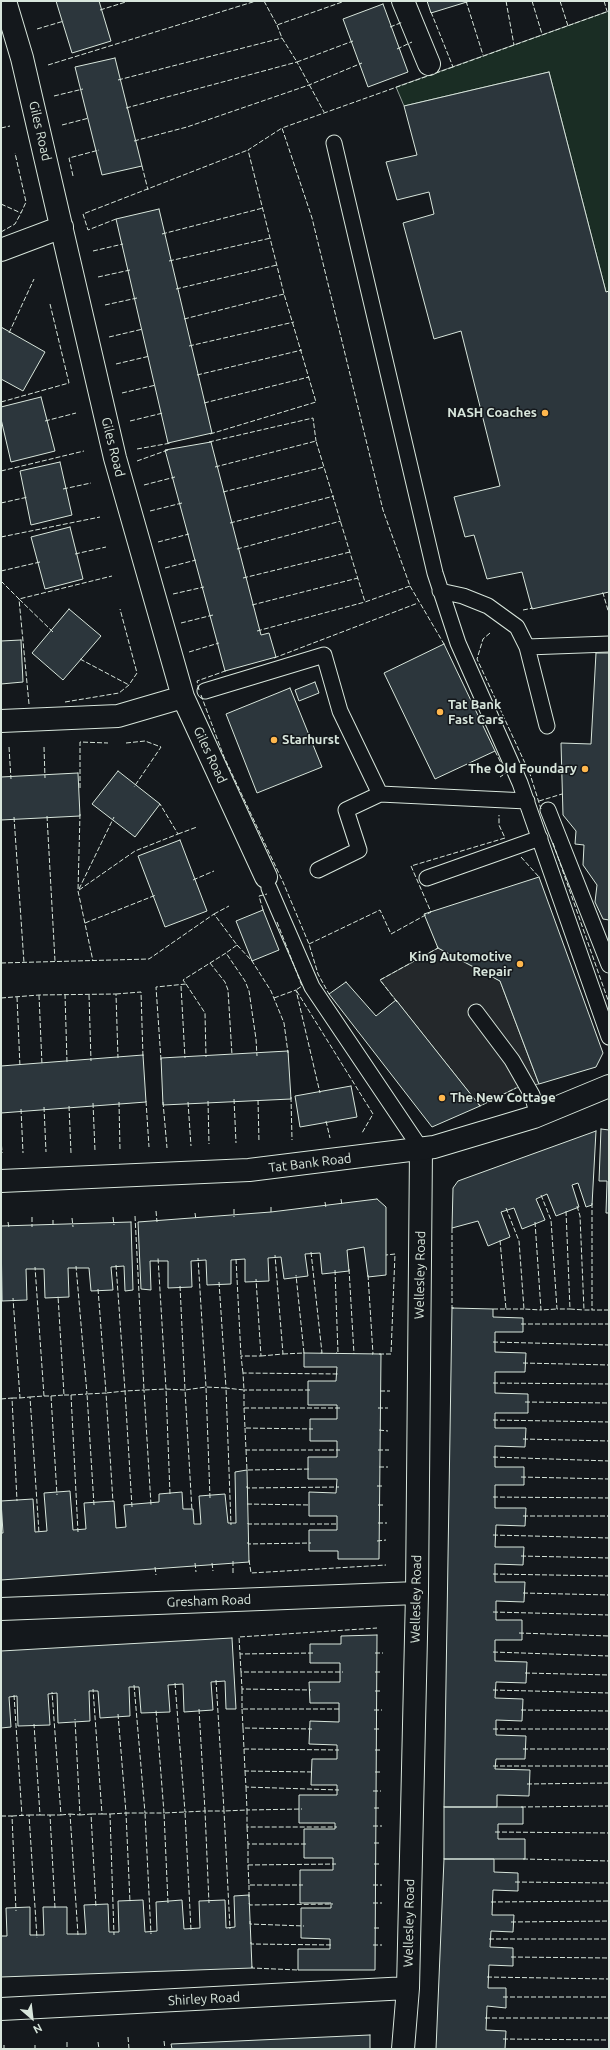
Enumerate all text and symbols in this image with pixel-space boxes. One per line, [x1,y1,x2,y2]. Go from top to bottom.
street label: Giles Road [26,100,54,162]
place label: NASH Coaches [447,405,537,421]
marker: NASH Coaches [540,408,550,418]
street label: Giles Road [98,416,128,478]
place label: Tat Bank Fast Cars [448,697,504,728]
marker: Tat Bank Fast Cars [435,707,445,717]
street label: Giles Road [190,724,230,786]
place label: Starhurst [282,732,339,748]
marker: Starhurst [269,735,279,745]
place label: The Old Foundary [468,761,577,777]
marker: The Old Foundary [580,764,590,774]
place label: King Automotive Repair [409,949,512,980]
marker: King Automotive Repair [515,959,525,969]
place label: The New Cottage [450,1090,556,1106]
marker: The New Cottage [437,1093,447,1103]
street label: Tat Bank Road [268,1150,352,1176]
street label: Wellesley Road [411,1231,429,1319]
street label: Wellesley Road [407,1555,425,1643]
street label: Gresham Road [166,1592,252,1610]
street label: Wellesley Road [400,1879,418,1967]
street label: Shirley Road [168,1989,240,2009]
north arrow [12,1998,52,2038]
text: N [31,2021,44,2036]

